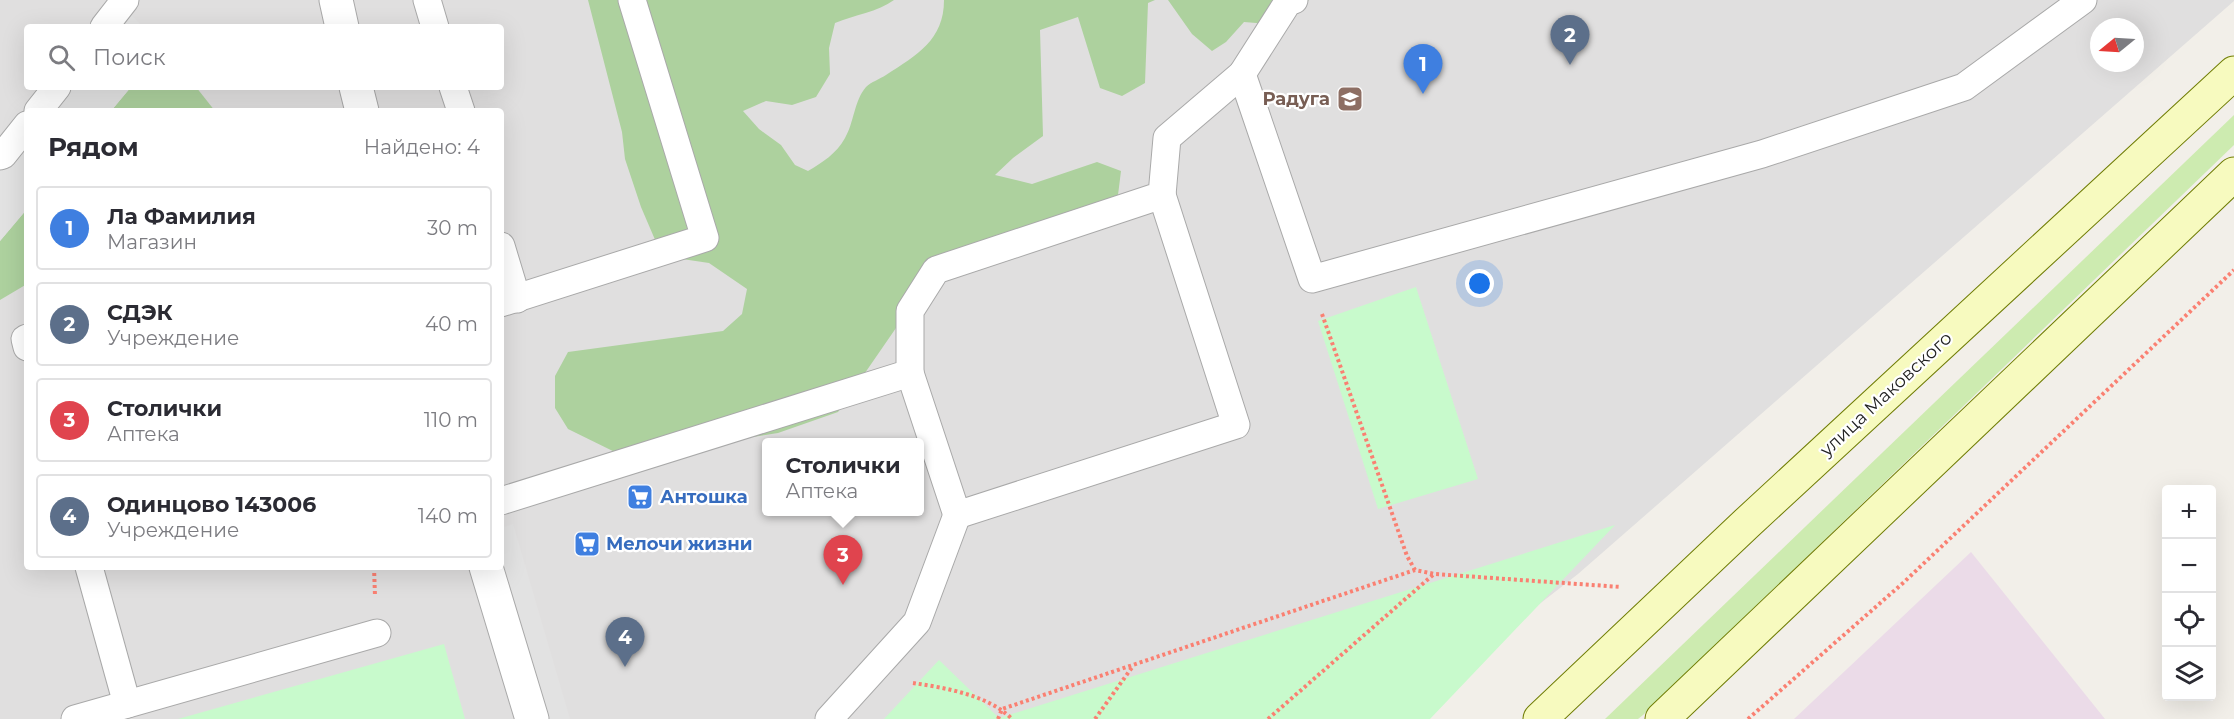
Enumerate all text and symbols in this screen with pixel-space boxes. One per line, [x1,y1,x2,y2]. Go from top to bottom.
pin: 2 [1550,16,1590,65]
north arrow [2090,18,2144,72]
search box [24,24,504,90]
icon: search [45,41,78,74]
text: Поиск [93,44,165,71]
pin: 1 [1404,44,1442,94]
school or university icon: Радуга [1335,84,1365,114]
place label: Радуга [1263,88,1330,110]
text: Рядом [48,131,139,163]
text: Найдено: 4 [364,135,480,159]
text: Ла Фамилия [107,203,256,230]
text: 1 [66,216,73,240]
text: 30 m [427,216,478,240]
text: Магазин [107,230,197,254]
your location [1465,269,1494,298]
text: СДЭК [107,299,173,326]
text: 2 [64,312,75,336]
text: 40 m [425,312,478,336]
text: Учреждение [107,326,239,350]
street label: улица Маковского [1815,327,1957,462]
text: Столички [107,395,222,422]
text: 3 [64,408,75,432]
text: 110 m [424,408,478,432]
text: Аптека [107,422,180,446]
popup [762,438,924,516]
text: Столички [785,452,901,479]
text: Аптека [785,479,858,503]
supermarket icon: Антошка [625,482,655,512]
map controls [2162,485,2216,701]
button: + [2162,485,2216,539]
place label: Антошка [660,486,748,508]
text: Одинцово 143006 [107,491,316,518]
text: 4 [63,504,76,528]
text: 140 m [418,504,478,528]
text: Учреждение [107,518,239,542]
supermarket icon: Мелочи жизни [572,529,602,559]
place label: Мелочи жизни [606,533,752,555]
pin: 3 [824,536,862,585]
button: − [2162,539,2216,593]
button: locate [2162,593,2216,647]
pin: 4 [606,618,644,667]
button: layers [2162,647,2216,701]

